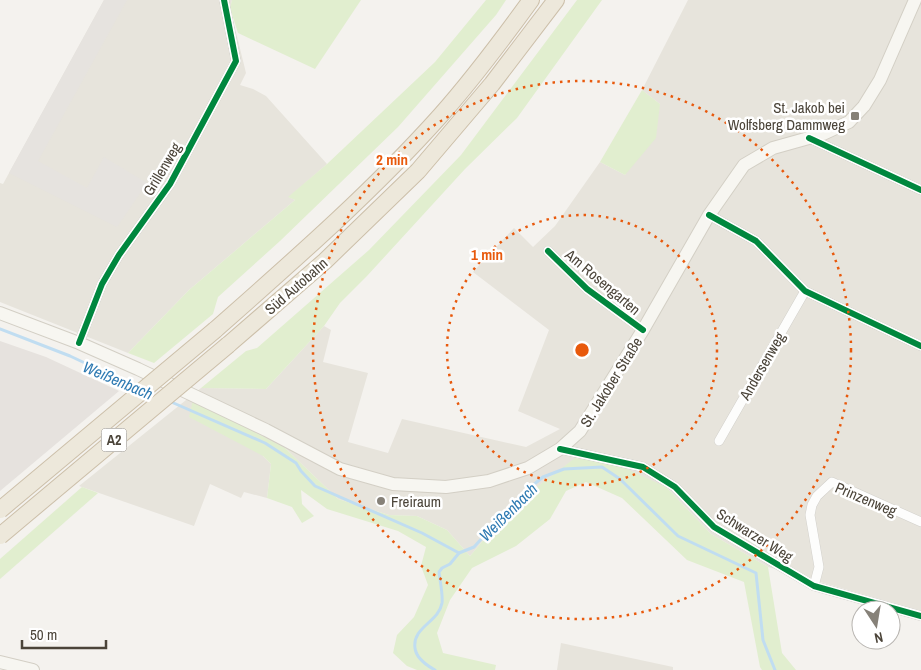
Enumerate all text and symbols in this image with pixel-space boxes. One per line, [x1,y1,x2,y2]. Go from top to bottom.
place label: St. Jakob bei Wolfsberg Dammweg [728,97,845,135]
marker: St. Jakob bei Wolfsberg Dammweg [849,110,861,122]
street label: Grillenweg [138,138,186,200]
text: 2 min [376,149,408,170]
text: 1 min [471,244,503,265]
street label: Am Rosengarten [560,244,645,320]
street label: Süd Autobahn [260,253,332,319]
street label: Andersenweg [734,328,790,405]
street label: St. Jakober Straße [575,333,647,431]
centre of rings [573,341,591,359]
water label: Weißenbach [80,355,156,405]
road number: A2 [102,428,126,452]
street label: Prinzenweg [832,477,900,521]
water label: Weißenbach [474,478,542,546]
place label: Freiraum [391,491,441,512]
marker: Freiraum [375,495,387,507]
street label: Schwarzer Weg [713,503,797,567]
north arrow [851,600,901,650]
scale bar [22,618,106,650]
text: 50 m [30,624,57,645]
text: N [873,628,885,647]

